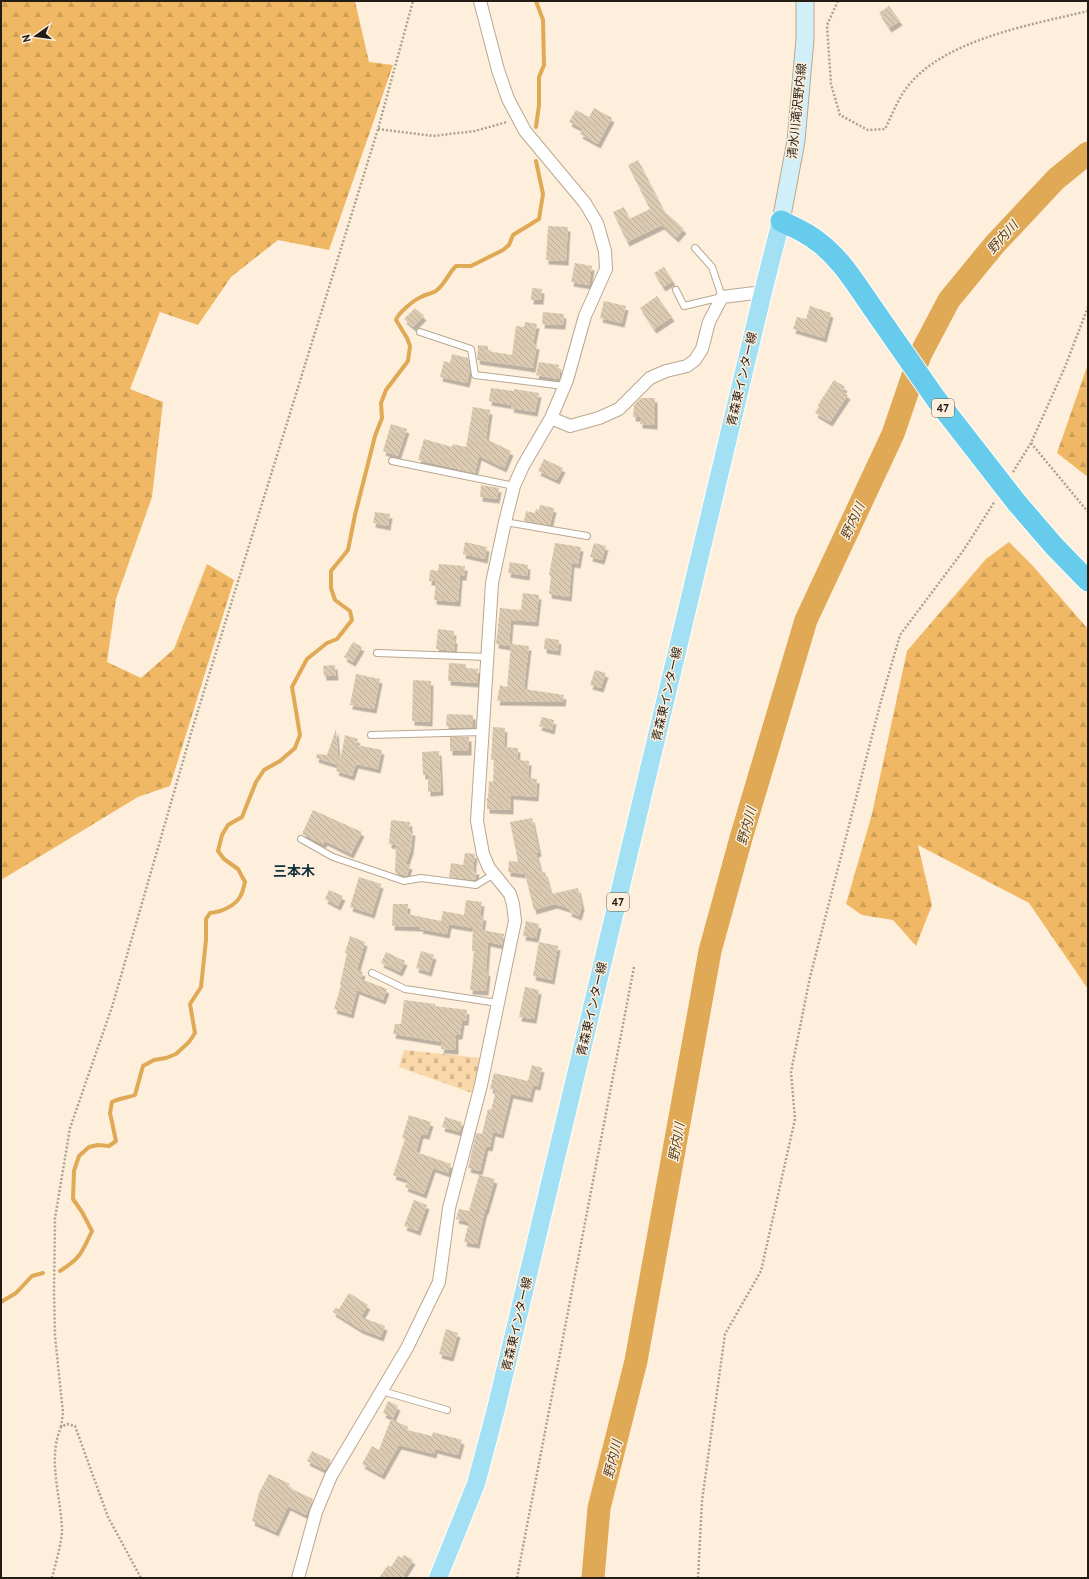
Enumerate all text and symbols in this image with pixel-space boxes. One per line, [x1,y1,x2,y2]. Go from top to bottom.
north arrow [16,16,56,56]
text: N [19,33,34,44]
street label: 清水川滝沢野内線 [784,62,809,159]
water label: 野内川 [983,216,1023,258]
street label: 青森東インター線 [723,330,760,427]
road number: 47 [932,399,954,417]
water label: 野内川 [837,498,869,542]
street label: 青森東インター線 [648,645,685,742]
water label: 野内川 [733,803,761,847]
district label: 三本木 [273,862,315,880]
road number: 47 [607,893,629,911]
street label: 青森東インター線 [573,960,610,1057]
water label: 野内川 [665,1119,689,1163]
street label: 青森東インター線 [498,1275,535,1372]
water label: 野内川 [600,1436,626,1480]

